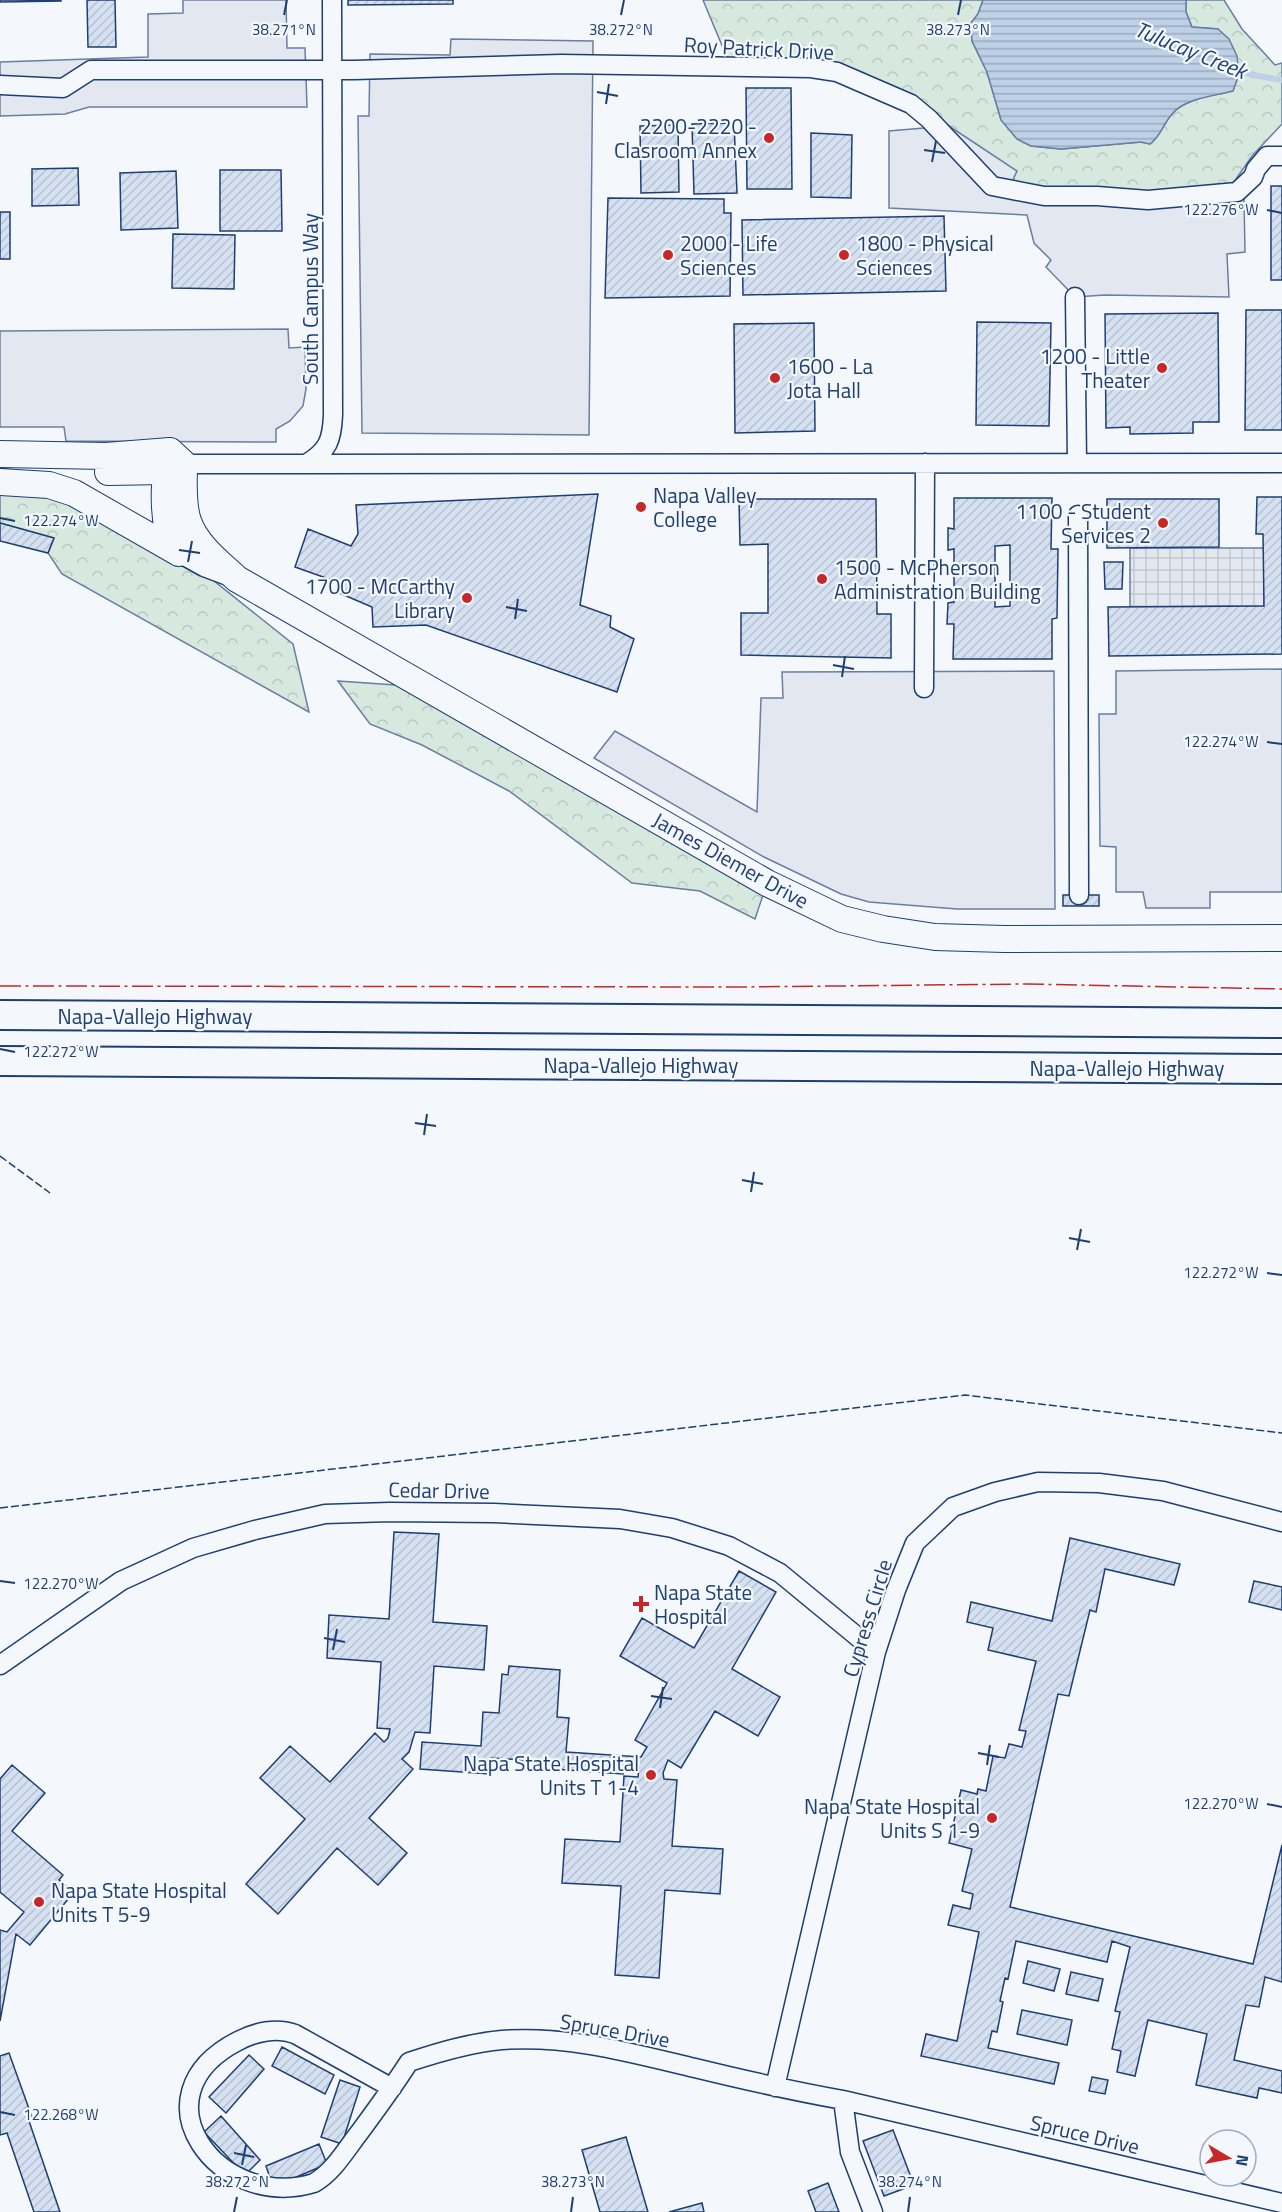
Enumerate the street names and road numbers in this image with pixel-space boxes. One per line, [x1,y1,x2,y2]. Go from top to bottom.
street label: Roy Patrick Drive [683,28,835,68]
street label: South Campus Way [294,213,326,385]
street label: James Diemer Drive [647,804,815,916]
street label: Napa-Vallejo Highway [58,1000,252,1032]
street label: Napa-Vallejo Highway [544,1049,738,1081]
street label: Napa-Vallejo Highway [1030,1052,1224,1084]
street label: Cedar Drive [388,1473,490,1507]
street label: Cypress Circle [834,1555,900,1681]
street label: Spruce Drive [558,2005,672,2055]
street label: Spruce Drive [1027,2106,1143,2162]

